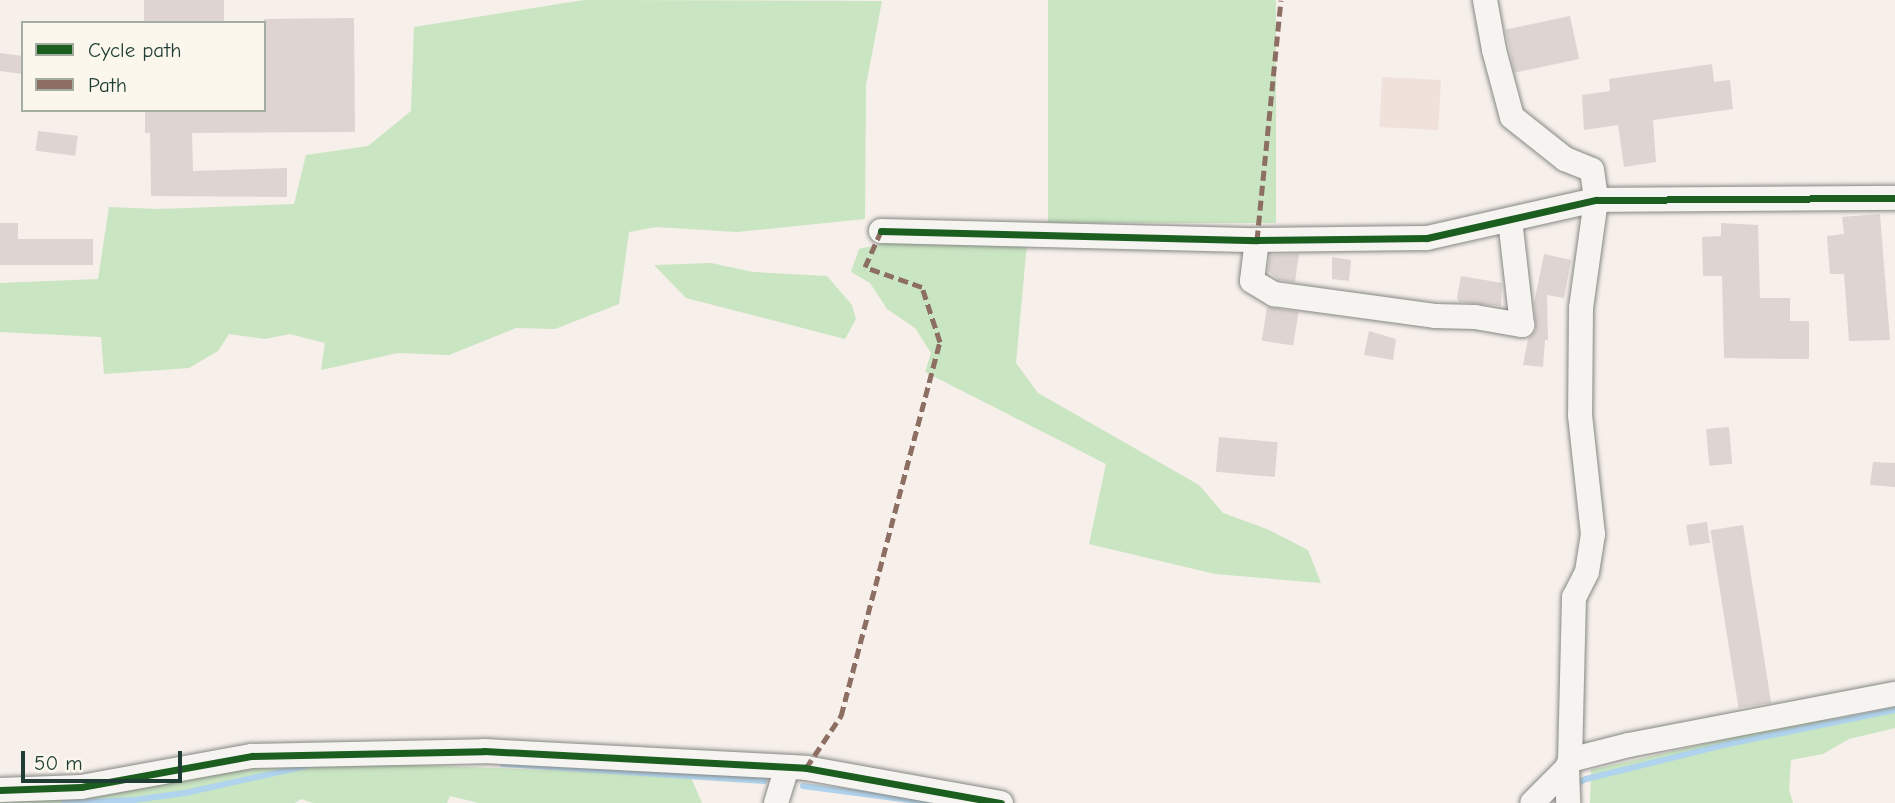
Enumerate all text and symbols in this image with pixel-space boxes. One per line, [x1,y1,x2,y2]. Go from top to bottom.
legend [21,21,266,112]
text: Cycle path [88,38,181,62]
text: Path [88,73,127,97]
scale bar [24,736,186,780]
text: 50 m [34,751,83,775]

